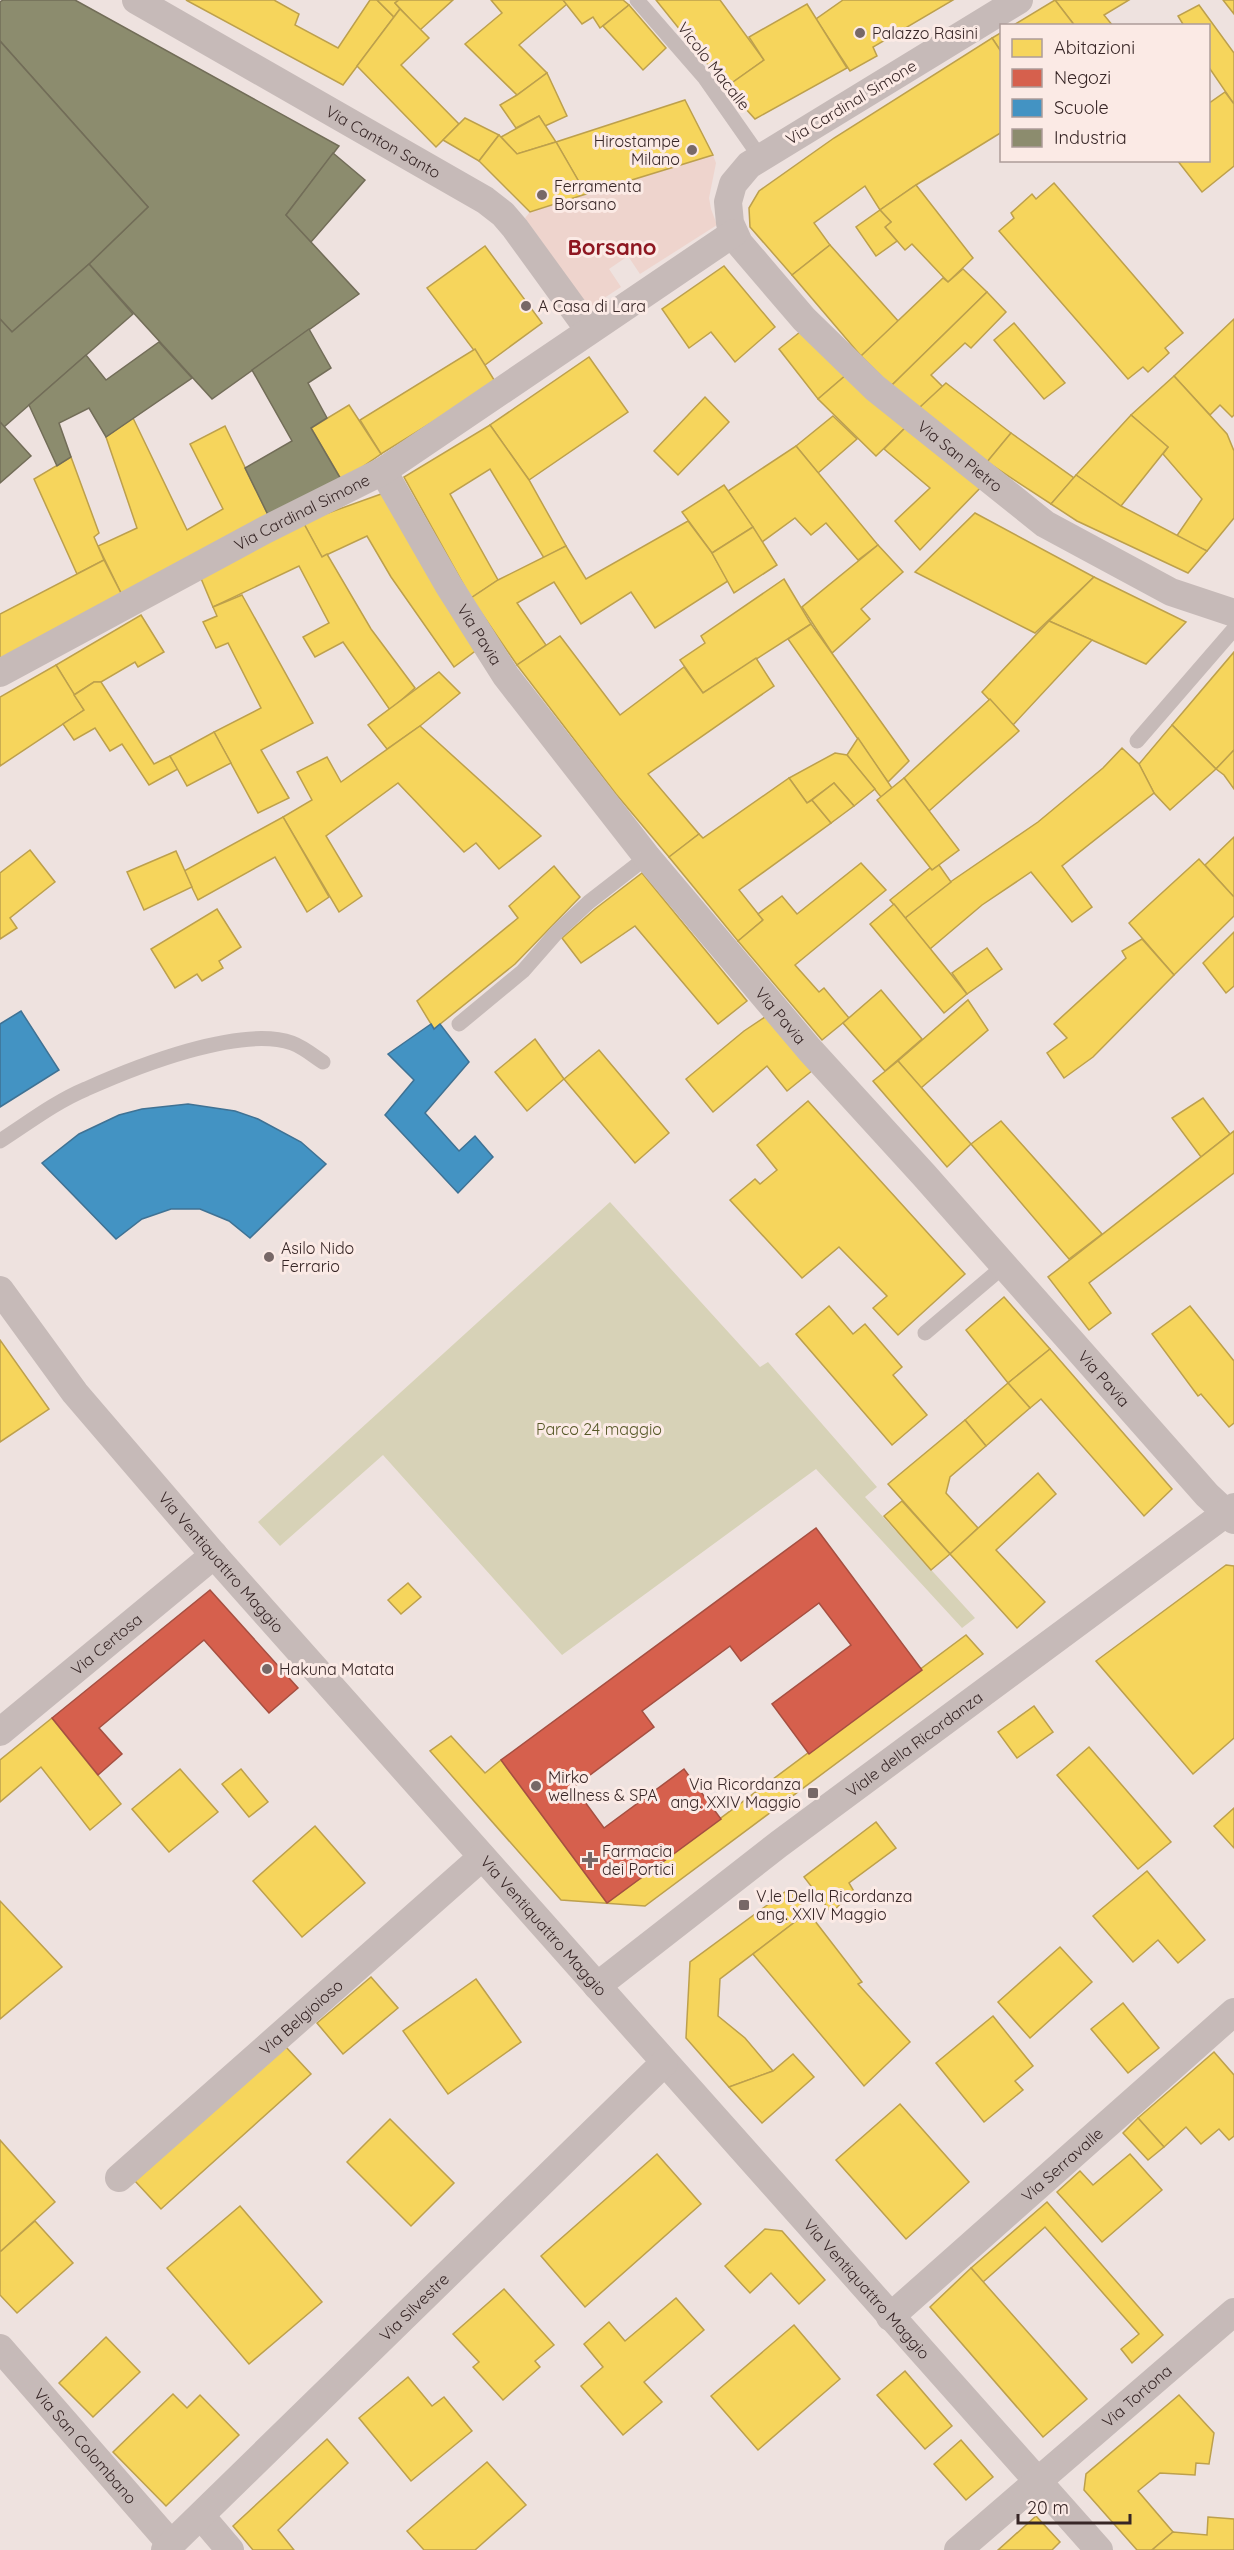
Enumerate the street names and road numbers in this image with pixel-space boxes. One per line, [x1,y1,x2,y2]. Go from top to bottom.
street label: Vicolo Macalle [673,18,755,114]
street label: Via Cardinal Simone [782,55,920,149]
street label: Via Canton Santo [322,101,444,183]
street label: Via San Pietro [913,416,1007,496]
street label: Via Cardinal Simone [231,469,373,555]
street label: Via Pavia [453,600,507,669]
street label: Via Pavia [751,983,811,1048]
street label: Via Pavia [1074,1346,1134,1411]
street label: Via Ventiquattro Maggio [154,1488,288,1637]
street label: Via Certosa [67,1609,146,1679]
street label: Viale della Ricordanza [842,1687,986,1801]
street label: Via Ventiquattro Maggio [476,1851,611,2000]
street label: Via Belgioioso [255,1975,347,2059]
street label: Via Serravalle [1017,2123,1107,2206]
street label: Via Ventiquattro Maggio [799,2215,934,2363]
street label: Via Silvestre [375,2269,453,2345]
street label: Via Tortona [1098,2360,1176,2431]
street label: Via San Colombano [30,2384,141,2508]

